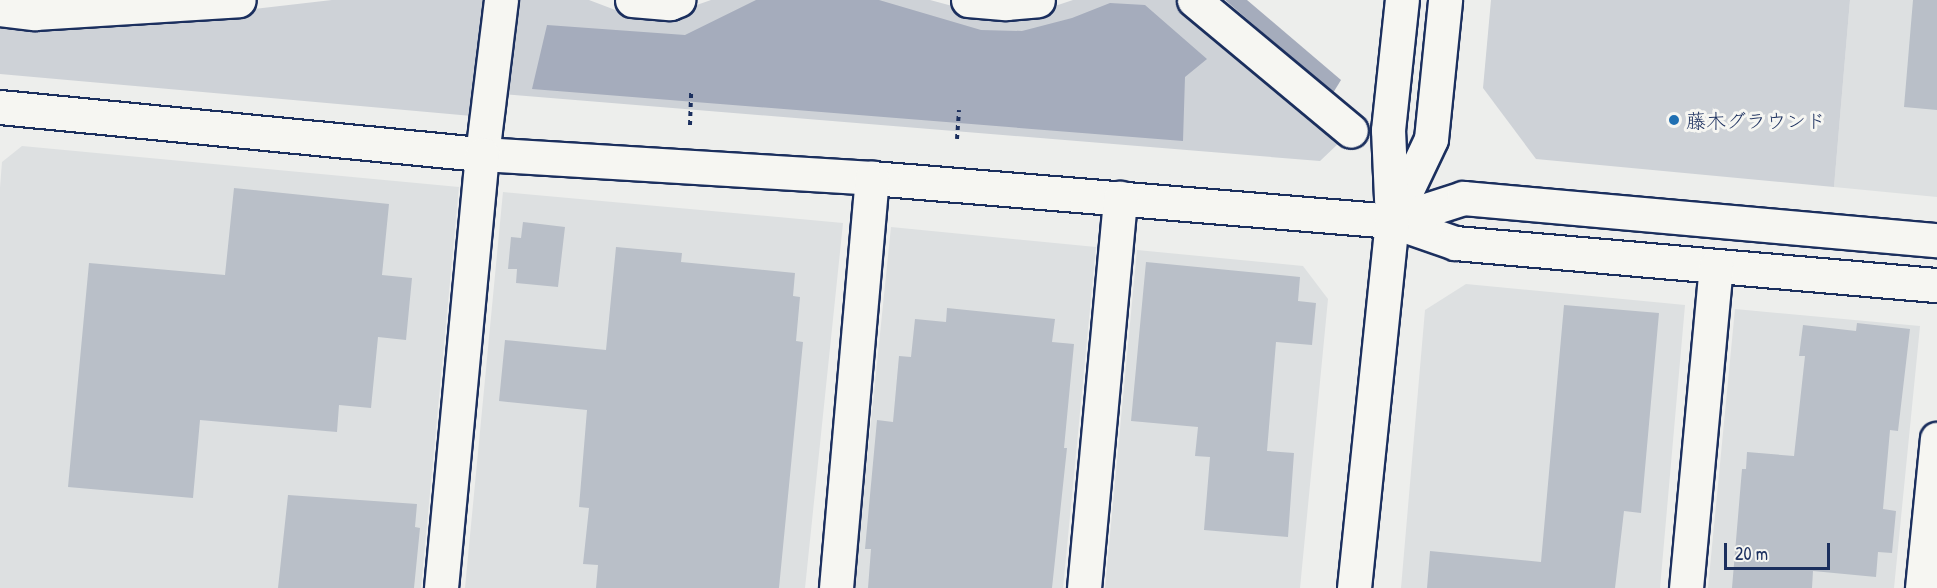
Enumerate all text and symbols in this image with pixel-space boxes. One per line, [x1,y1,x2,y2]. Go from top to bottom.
place label: 藤木グラウンド [1686,108,1826,132]
marker: 藤木グラウンド [1667,113,1681,127]
scale bar [1727,531,1834,569]
text: 20 m [1735,541,1768,566]

